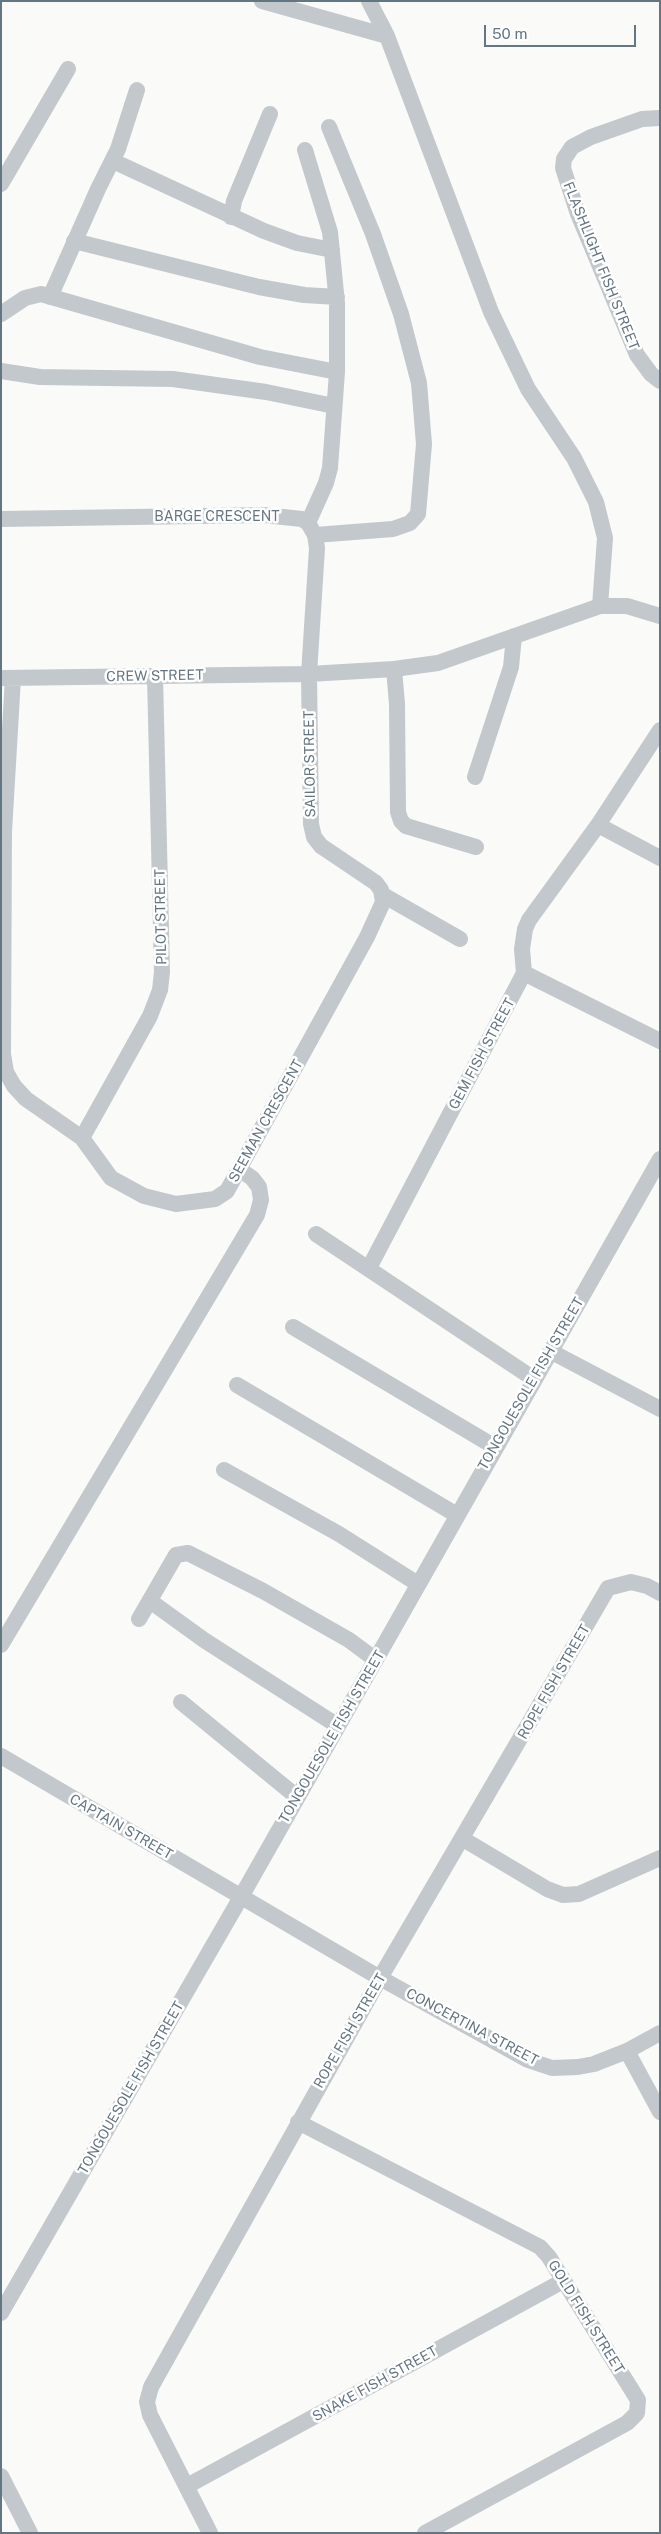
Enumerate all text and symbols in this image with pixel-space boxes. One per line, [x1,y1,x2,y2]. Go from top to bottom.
scale bar [486,15,638,47]
text: 50 m [492,25,527,42]
street label: FLASHLIGHT FISH STREET [560,179,642,353]
street label: BARGE CRESCENT [154,509,280,525]
street label: CREW STREET [106,667,204,685]
street label: SAILOR STREET [301,710,319,818]
street label: PILOT STREET [152,869,170,965]
street label: GEM FISH STREET [446,996,518,1112]
street label: SEEMAN CRESCENT [225,1057,307,1185]
street label: TONGOUESOLE FISH STREET [475,1295,587,1473]
street label: ROPE FISH STREET [514,1622,594,1742]
street label: TONGOUESOLE FISH STREET [276,1648,388,1826]
street label: CAPTAIN STREET [66,1791,176,1863]
street label: ROPE FISH STREET [310,1971,390,2091]
street label: CONCERTINA STREET [403,1985,541,2069]
street label: TONGOUESOLE FISH STREET [75,1999,187,2177]
street label: GOLD FISH STREET [544,2257,628,2377]
street label: SNAKE FISH STREET [310,2343,440,2425]

